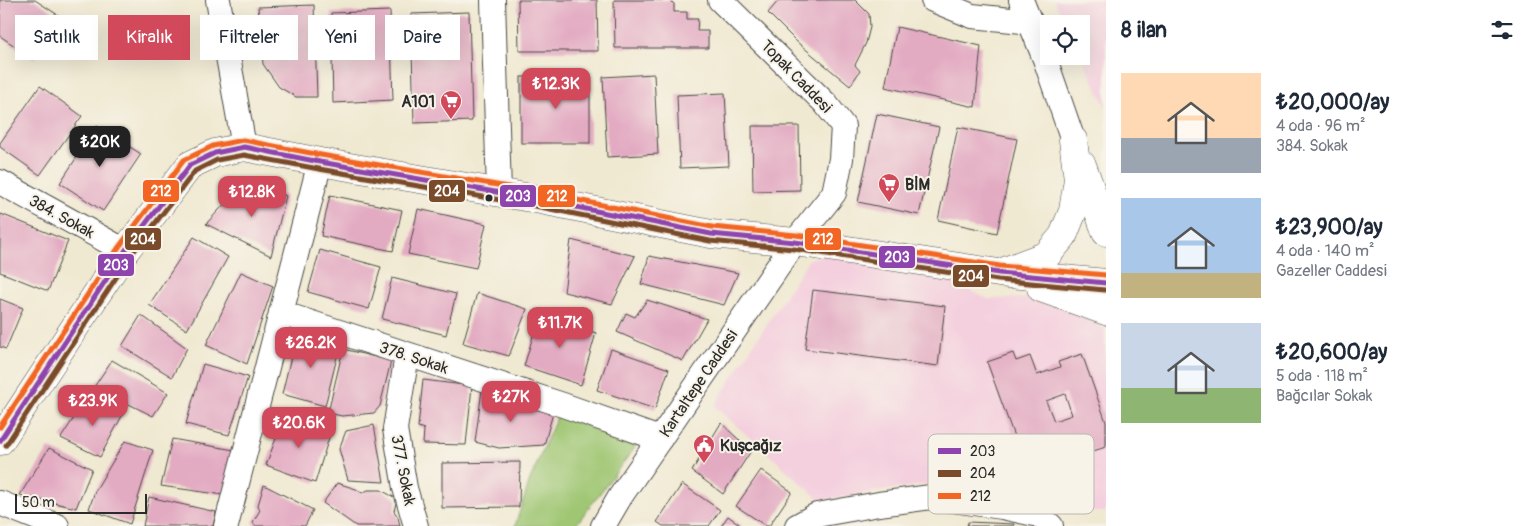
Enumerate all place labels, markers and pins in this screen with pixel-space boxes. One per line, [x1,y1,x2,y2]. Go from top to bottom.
pin: ₺12.3K [515,68,597,110]
supermarket icon: A101 [439,89,463,120]
place label: A101 [401,92,435,112]
pin: ₺20K [70,126,130,168]
supermarket icon: BİM [877,172,901,203]
place label: BİM [905,175,931,195]
pin: ₺12.8K [211,176,293,218]
unlabelled marker [484,193,494,203]
pin: ₺11.7K [519,306,601,349]
pin: ₺26.2K [270,326,352,369]
pin: ₺27K [481,380,541,423]
pin: ₺23.9K [52,384,134,427]
pin: ₺20.6K [258,406,340,449]
public building icon: Kuşcağız [692,433,716,464]
place label: Kuşcağız [720,436,782,456]

